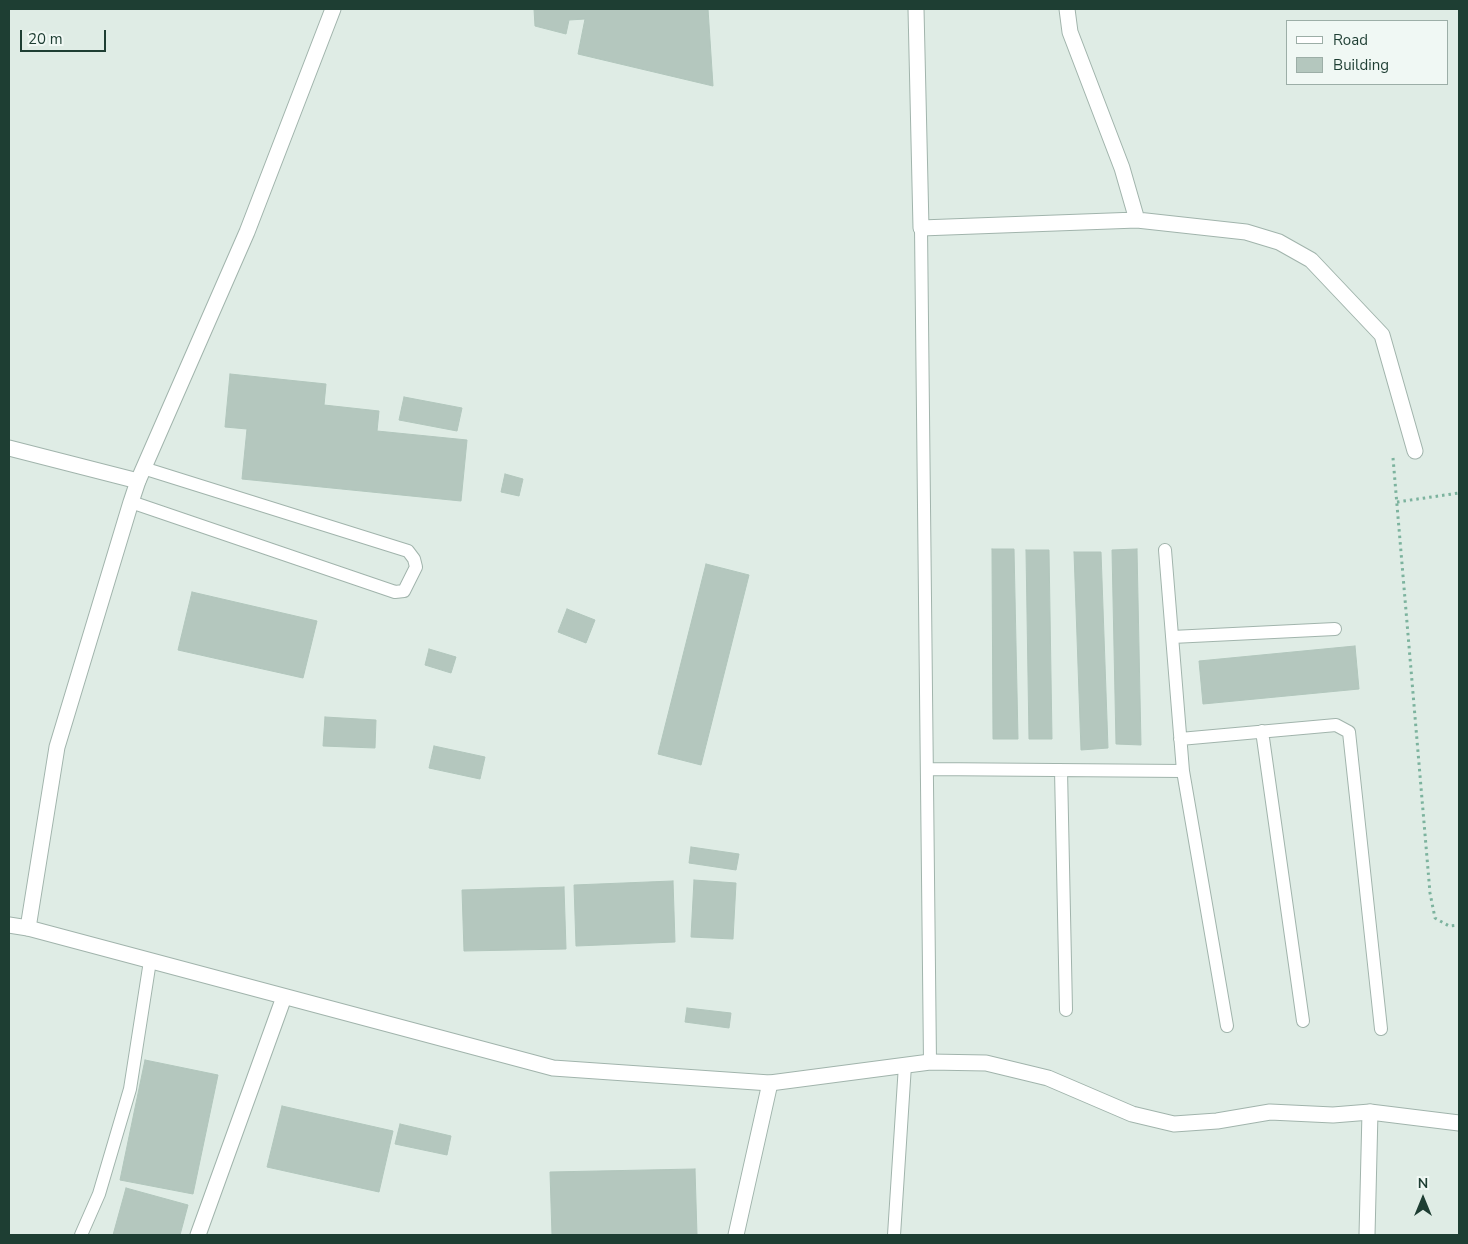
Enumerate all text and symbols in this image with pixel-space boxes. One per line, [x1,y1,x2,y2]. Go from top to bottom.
scale bar [22,20,109,52]
legend [1286,20,1448,85]
text: 20 m [28,29,63,49]
text: Road [1333,30,1368,50]
text: Building [1333,55,1389,75]
north arrow [1398,1174,1448,1224]
text: N [1418,1174,1428,1193]

